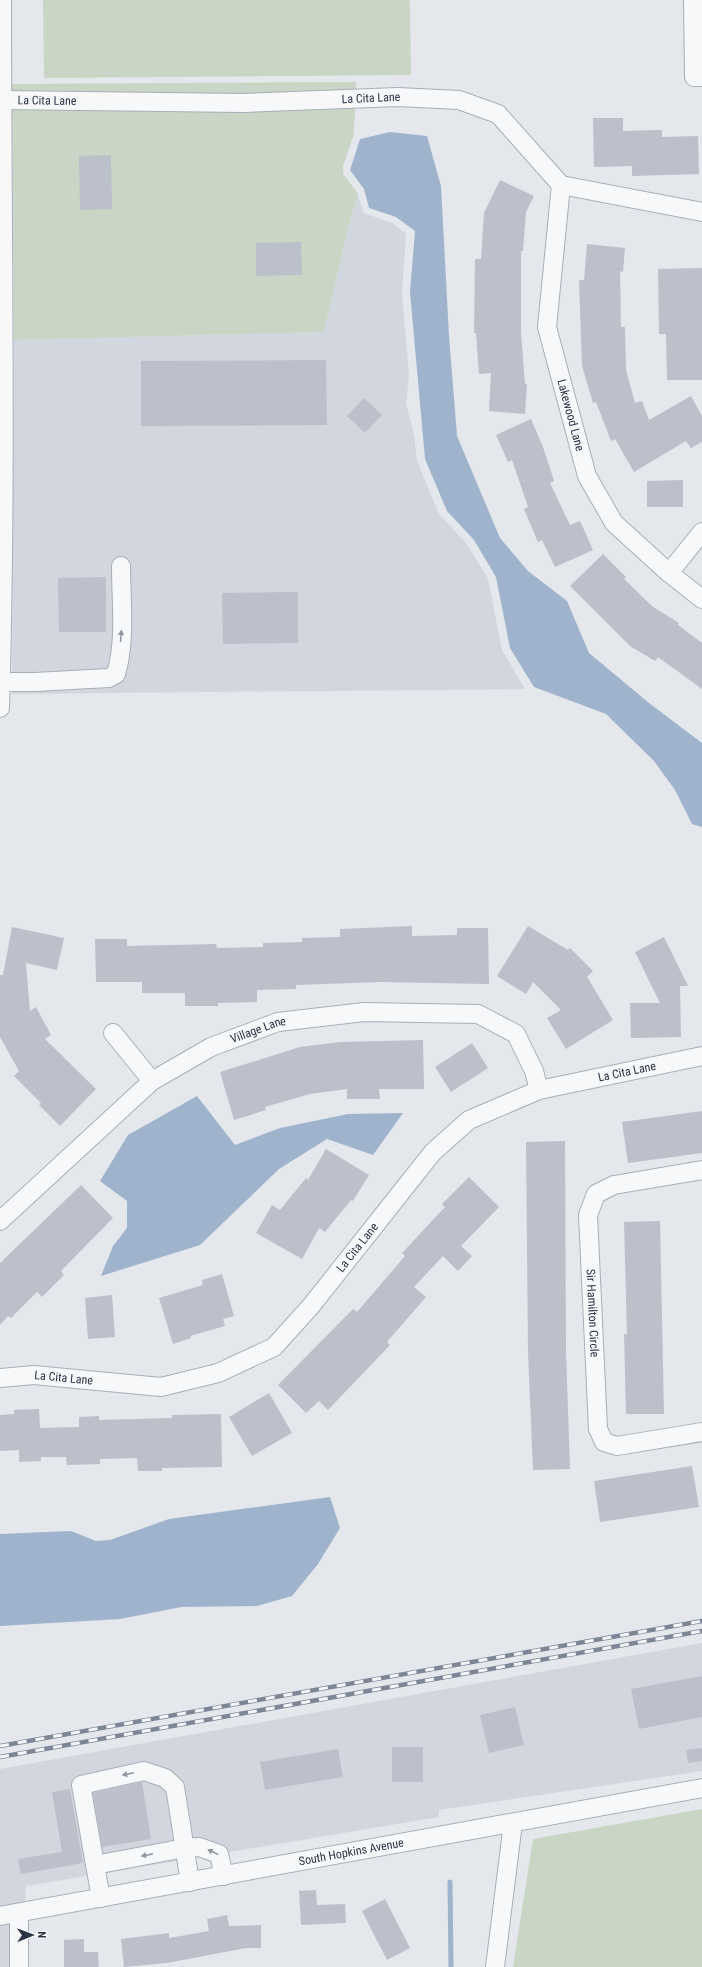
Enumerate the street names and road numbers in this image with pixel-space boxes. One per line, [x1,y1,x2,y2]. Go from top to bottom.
street label: La Cita Lane [341,90,401,106]
street label: La Cita Lane [18,93,77,108]
street label: Lakewood Lane [554,378,587,453]
street label: Village Lane [228,1014,287,1046]
street label: La Cita Lane [597,1059,658,1085]
street label: La Cita Lane [334,1220,381,1275]
street label: Sir Hamilton Circle [584,1269,602,1358]
street label: La Cita Lane [34,1368,94,1388]
street label: South Hopkins Avenue [298,1835,405,1868]

